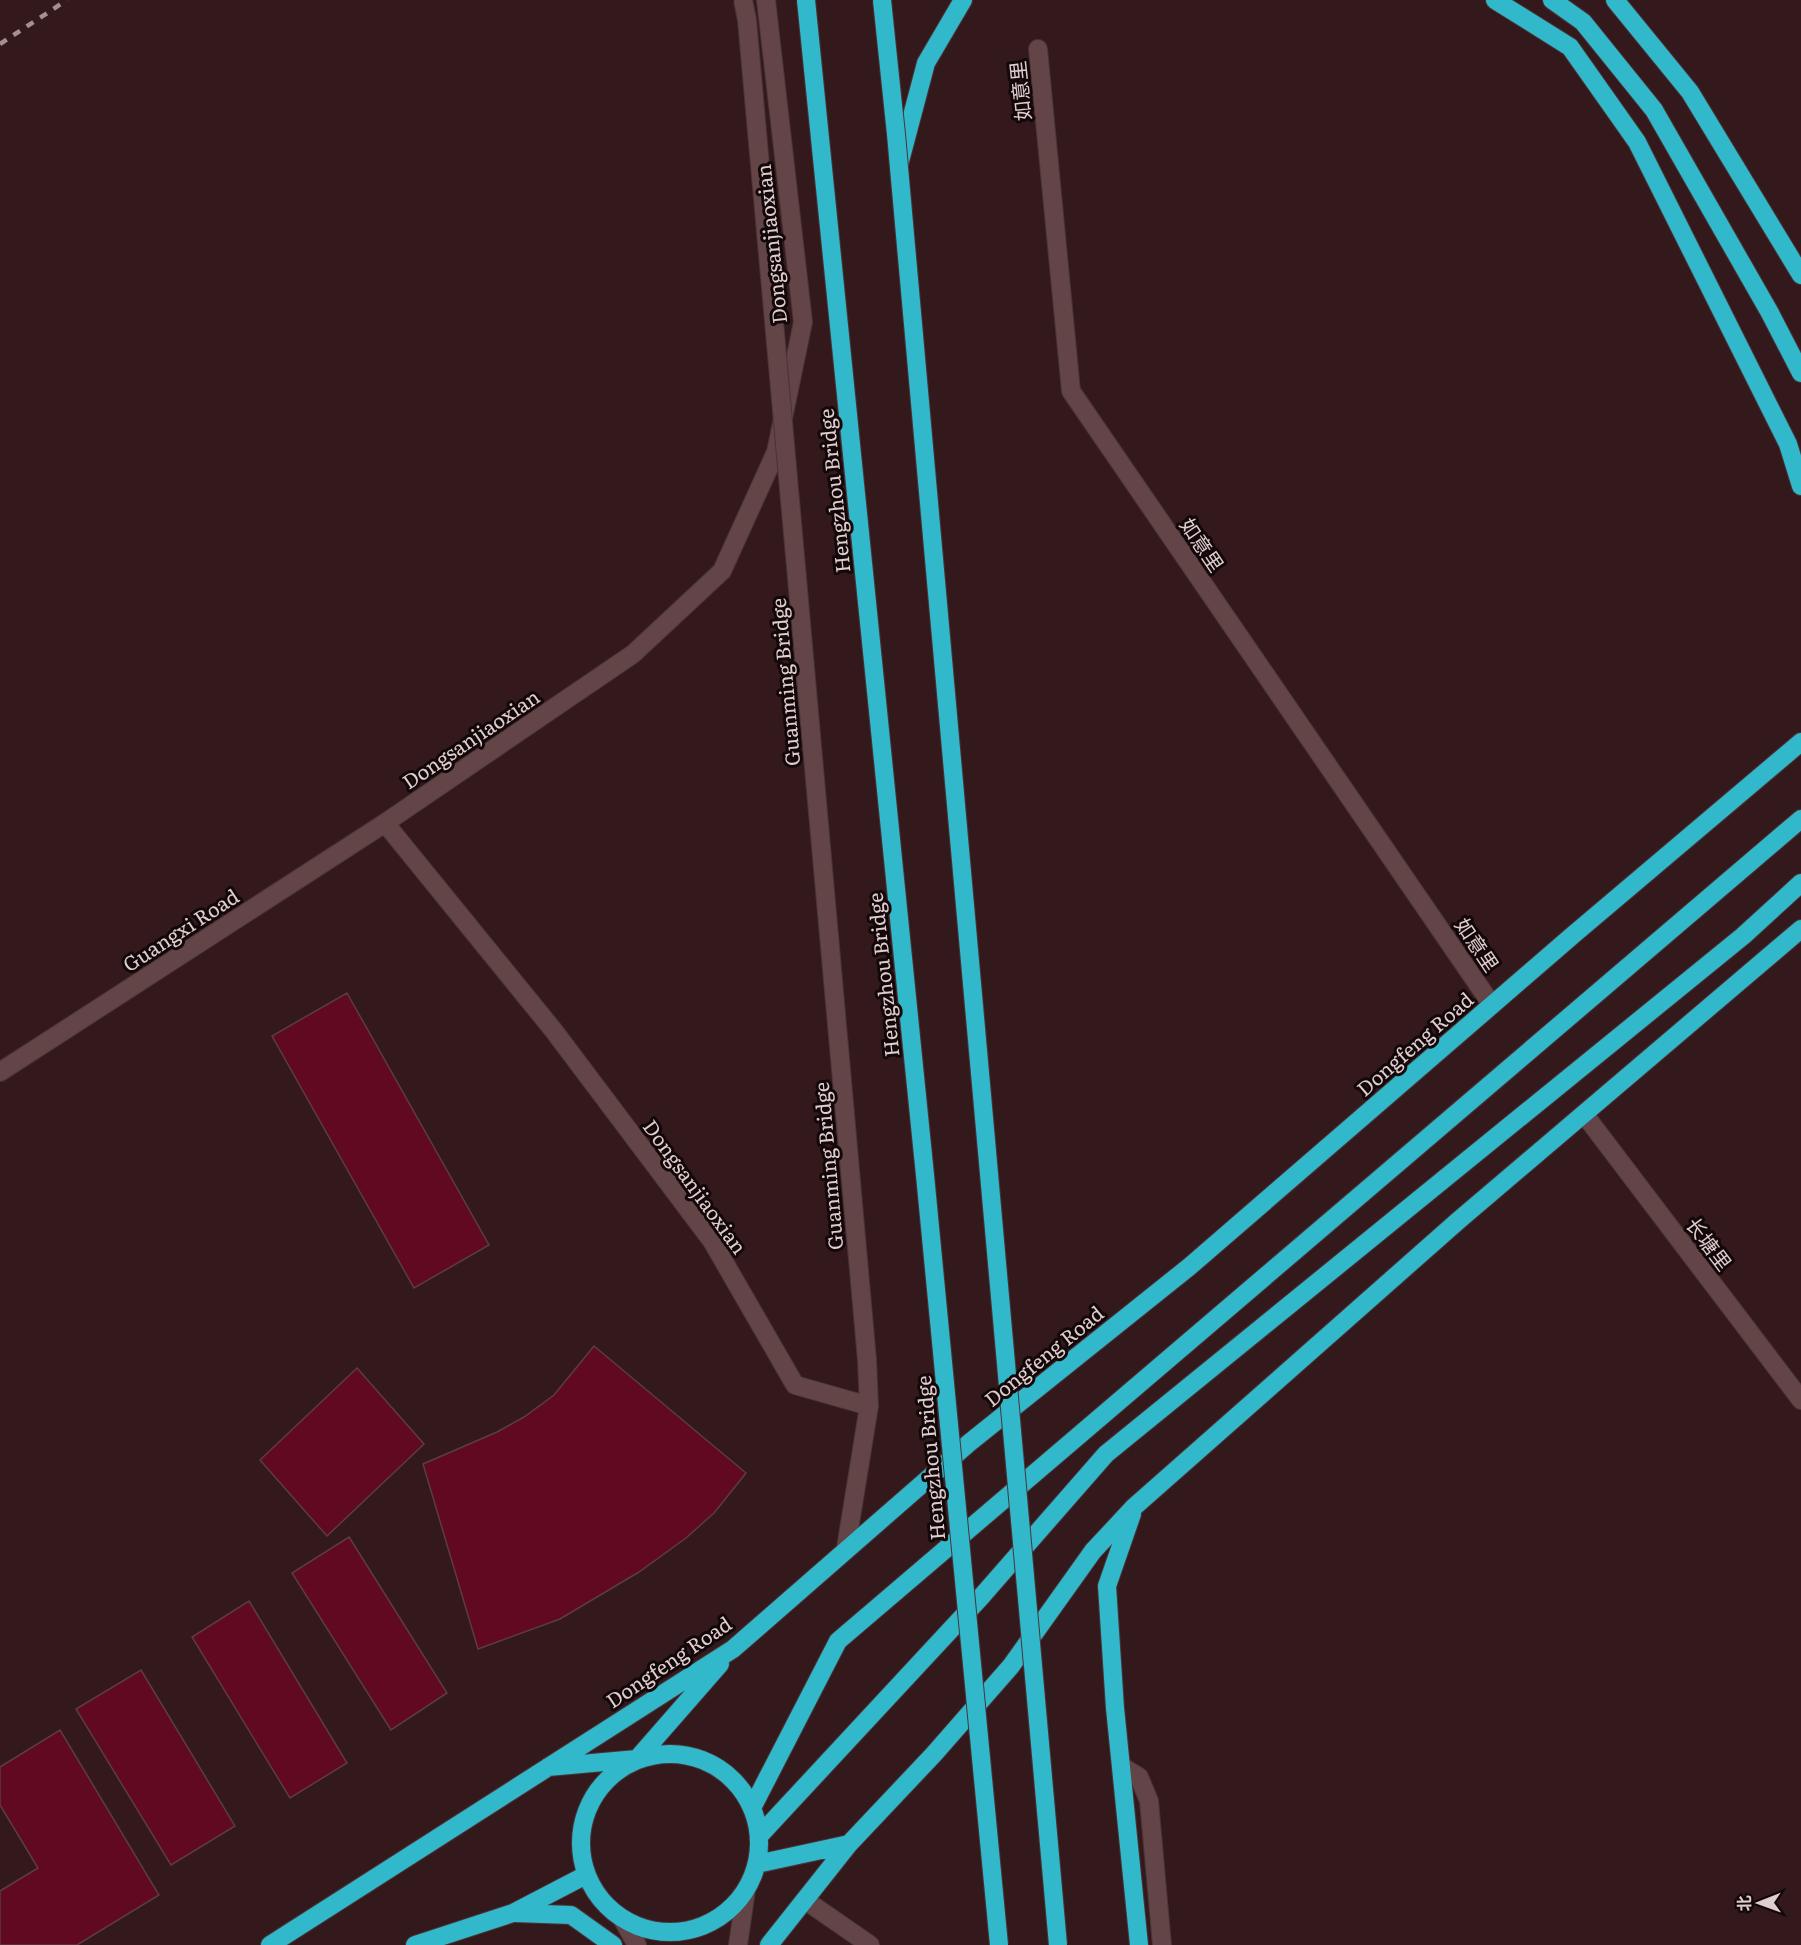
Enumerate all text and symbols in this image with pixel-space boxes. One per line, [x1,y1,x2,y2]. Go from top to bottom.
street label: 如意里 [1001,60,1037,122]
street label: Dongsanjiaoxian [747,163,793,325]
street label: Hengzhou Bridge [809,407,857,575]
street label: 如意里 [1174,511,1232,577]
street label: Guanming Bridge [762,597,806,767]
street label: Dongsanjiaoxian [395,681,545,795]
street label: Guangxi Road [116,880,244,978]
street label: Hengzhou Bridge [858,891,906,1059]
street label: 如意里 [1449,911,1507,977]
street label: Dongfeng Road [1349,984,1479,1102]
street label: Guanming Bridge [805,1081,849,1251]
street label: Dongsanjiaoxian [637,1112,755,1260]
street label: 长塘里 [1680,1210,1740,1276]
street label: Dongfeng Road [977,1297,1109,1413]
street label: Hengzhou Bridge [907,1375,951,1541]
street label: Dongfeng Road [599,1608,737,1714]
north arrow [1729,1873,1789,1933]
text: 北 [1731,1895,1755,1911]

